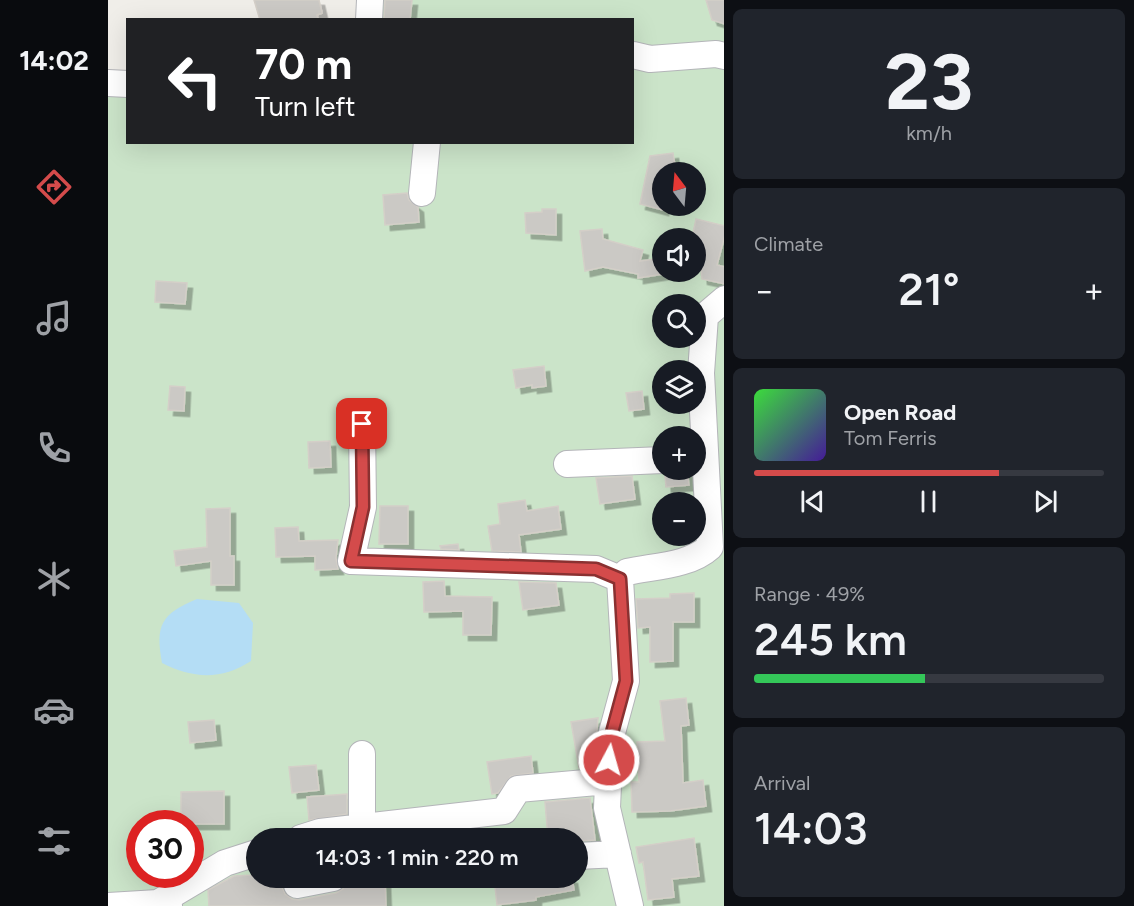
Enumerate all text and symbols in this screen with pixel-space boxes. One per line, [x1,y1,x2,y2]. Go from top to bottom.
text: 23 [885,35,973,129]
text: 70 m [255,39,352,90]
icon: left [156,42,234,120]
text: 14:02 [19,44,89,77]
text: Turn left [255,90,355,123]
text: km/h [906,121,952,145]
north arrow [652,162,706,216]
map controls [652,162,706,546]
icon: directions [33,166,75,208]
button: sound [652,228,706,282]
text: Climate [754,232,823,256]
text: 21° [898,262,960,316]
text: − [754,271,775,310]
text: + [1083,271,1104,310]
button: search [652,294,706,348]
icon: music [33,297,75,339]
button: layers [652,360,706,414]
pin [336,398,387,449]
text: Open Road [844,399,956,426]
icon: arrive [345,407,378,440]
button: + [652,426,706,480]
text: Tom Ferris [844,426,937,450]
icon: phone [33,427,75,469]
icon: previous [796,485,829,518]
icon: pause [912,485,945,518]
icon: next [1029,485,1062,518]
button: − [652,492,706,546]
icon: climate [33,558,75,600]
text: Range · 49% [754,582,865,606]
text: 245 km [754,612,907,666]
icon: car [33,689,75,731]
position arrow [577,728,641,792]
text: Arrival [754,771,810,795]
text: 14:03 [754,801,868,855]
speed limit sign: 30 [126,810,204,888]
icon: filters [33,820,75,862]
text: 14:03 · 1 min · 220 m [315,844,519,871]

